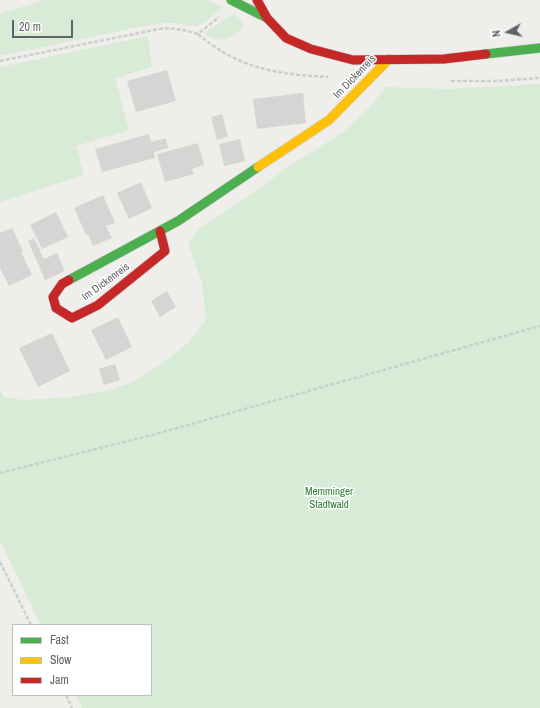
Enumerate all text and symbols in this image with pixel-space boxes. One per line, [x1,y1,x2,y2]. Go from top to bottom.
scale bar [14,12,75,38]
north arrow [488,12,528,52]
text: 20 m [19,19,41,35]
text: N [489,29,504,38]
street label: Im Dickenreis [331,52,379,102]
street label: Im Dickenreis [80,260,132,304]
park label: Memminger Stadtwald [305,485,353,511]
legend [12,624,152,696]
text: Fast [50,632,69,648]
text: Slow [50,652,71,668]
text: Jam [50,672,69,688]

